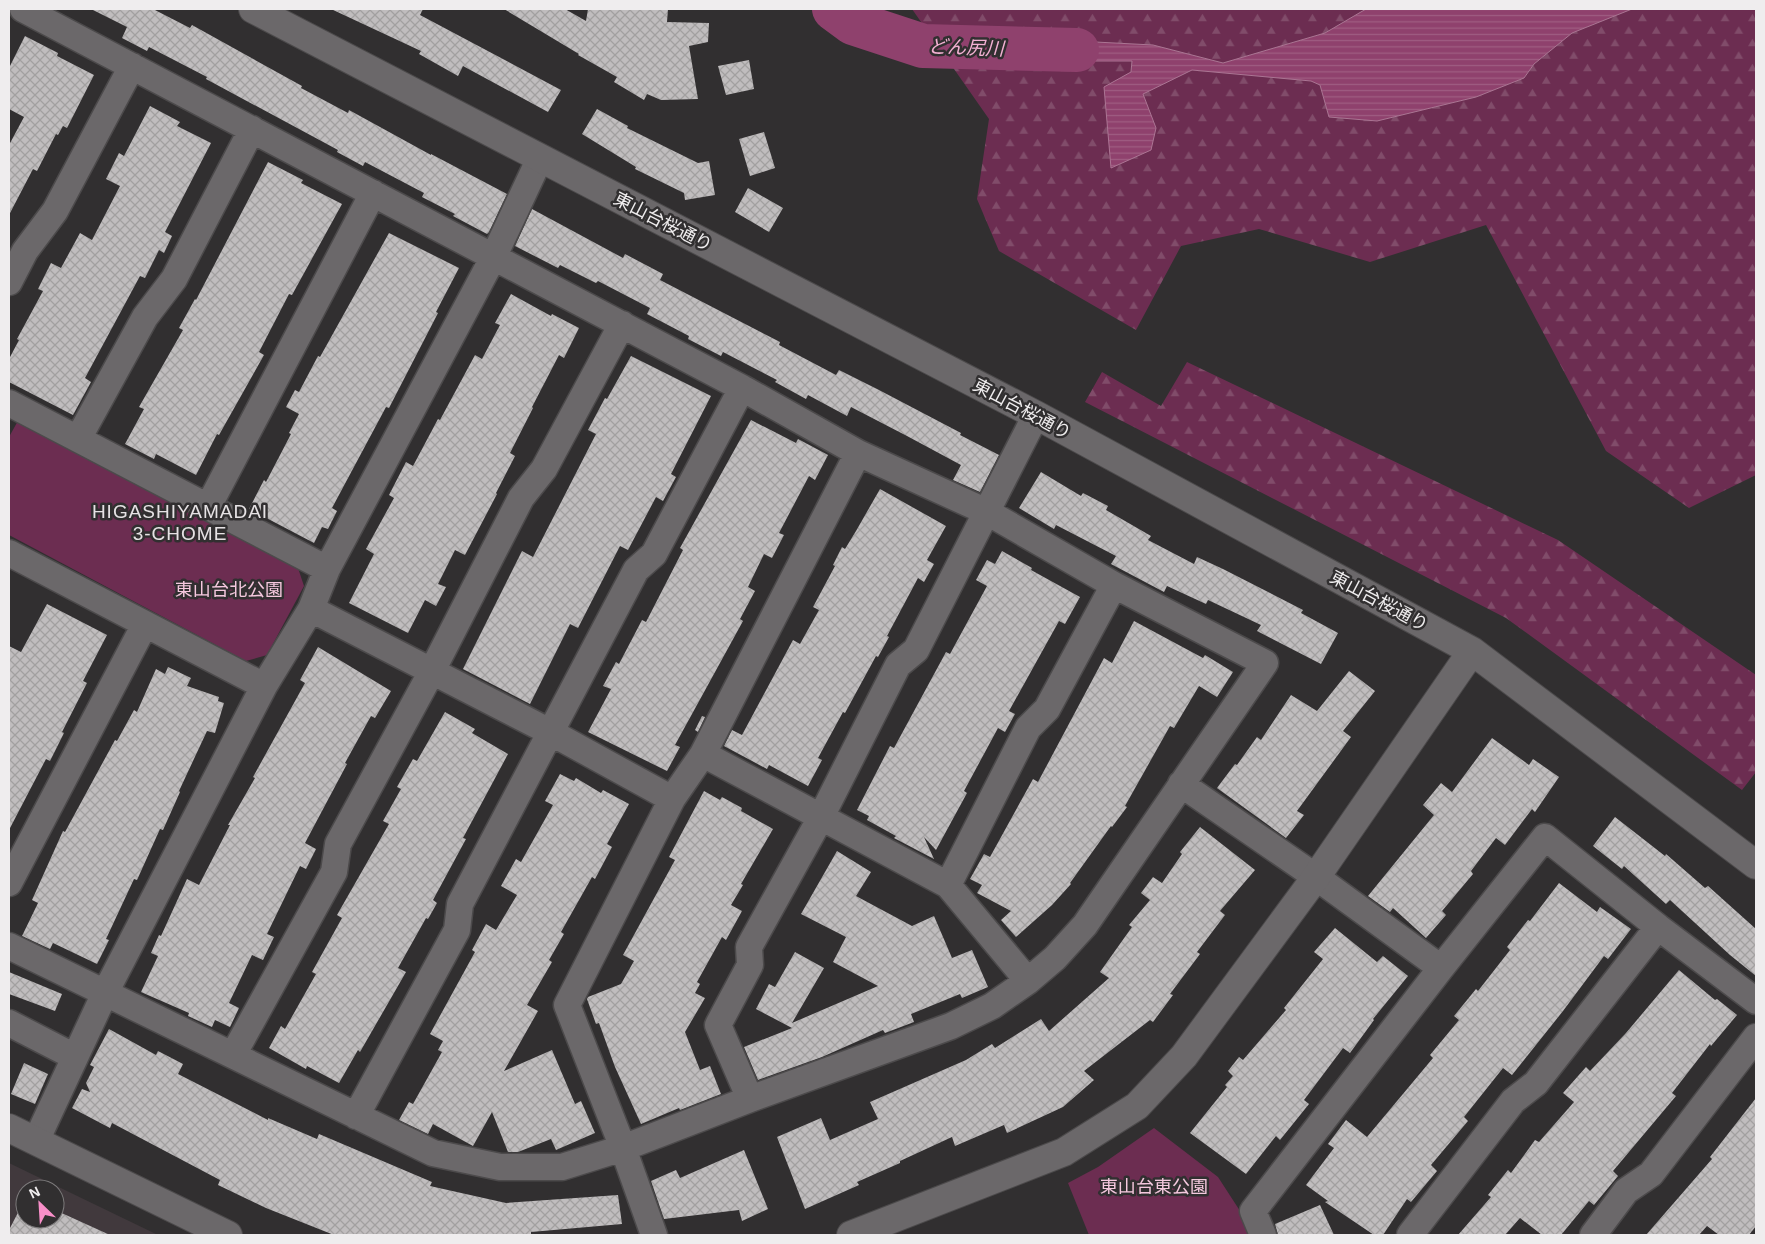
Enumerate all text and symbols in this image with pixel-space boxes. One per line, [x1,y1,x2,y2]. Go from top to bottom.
water label: どん尻川 [928,36,1006,59]
street label: 東山台桜通り [610,189,716,255]
street label: 東山台桜通り [970,375,1074,443]
district label: HIGASHIYAMADAI 3-CHOME [92,501,268,544]
street label: 東山台桜通り [1327,567,1431,635]
park label: 東山台北公園 [175,580,283,600]
park label: 東山台東公園 [1100,1177,1208,1197]
north arrow [15,1179,65,1229]
text: N [27,1183,42,1202]

